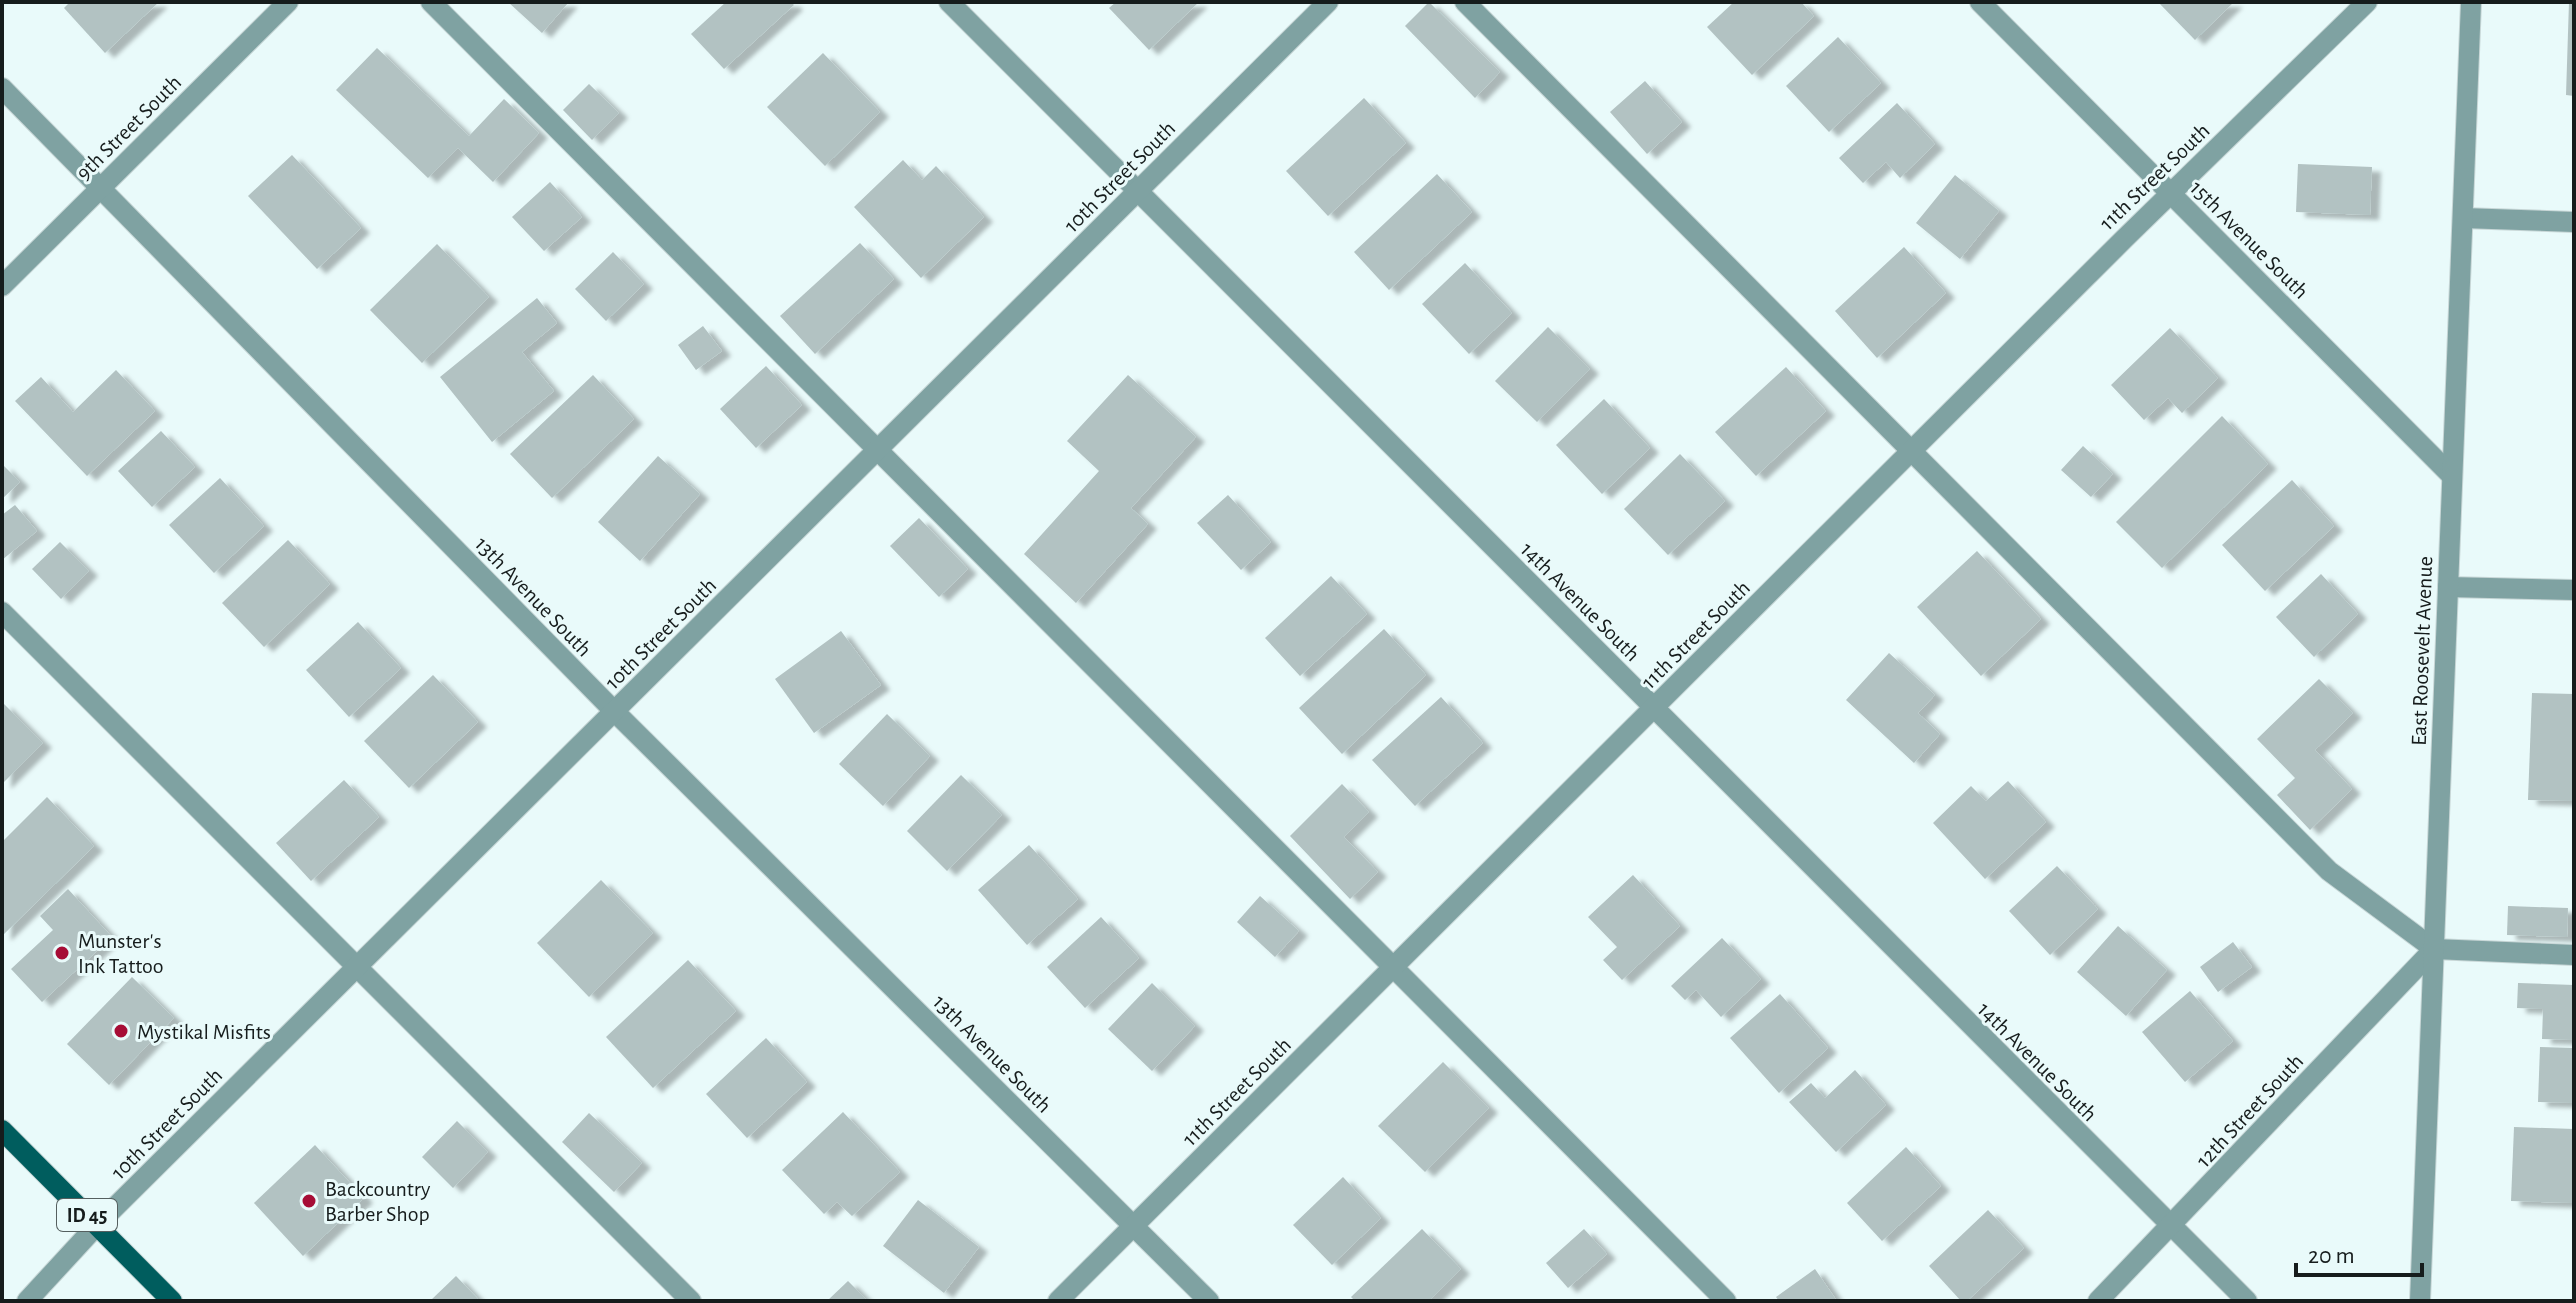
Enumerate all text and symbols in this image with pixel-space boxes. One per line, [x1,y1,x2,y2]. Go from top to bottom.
street label: 9th Street South [72,71,185,184]
street label: 10th Street South [1060,117,1180,237]
street label: 11th Street South [2096,119,2214,234]
street label: 15th Avenue South [2186,176,2313,303]
street label: 13th Avenue South [471,533,596,661]
street label: 14th Avenue South [1516,538,1644,666]
street label: East Roosevelt Avenue [2408,556,2436,746]
street label: 10th Street South [601,574,721,694]
street label: 11th Street South [1637,576,1754,693]
place label: Munster's Ink Tattoo [78,930,164,977]
marker: Munster's Ink Tattoo [53,944,71,962]
street label: 13th Avenue South [929,990,1056,1117]
street label: 14th Avenue South [1973,998,2101,1126]
place label: Mystikal Misfits [137,1021,271,1043]
marker: Mystikal Misfits [112,1022,130,1040]
street label: 11th Street South [1178,1033,1295,1150]
street label: 12th Street South [2192,1050,2307,1171]
street label: 10th Street South [107,1064,227,1184]
place label: Backcountry Barber Shop [325,1178,431,1225]
marker: Backcountry Barber Shop [300,1192,318,1210]
road number: ID 45 [57,1199,117,1231]
scale bar [2296,1227,2422,1277]
text: 20 m [2308,1244,2355,1268]

